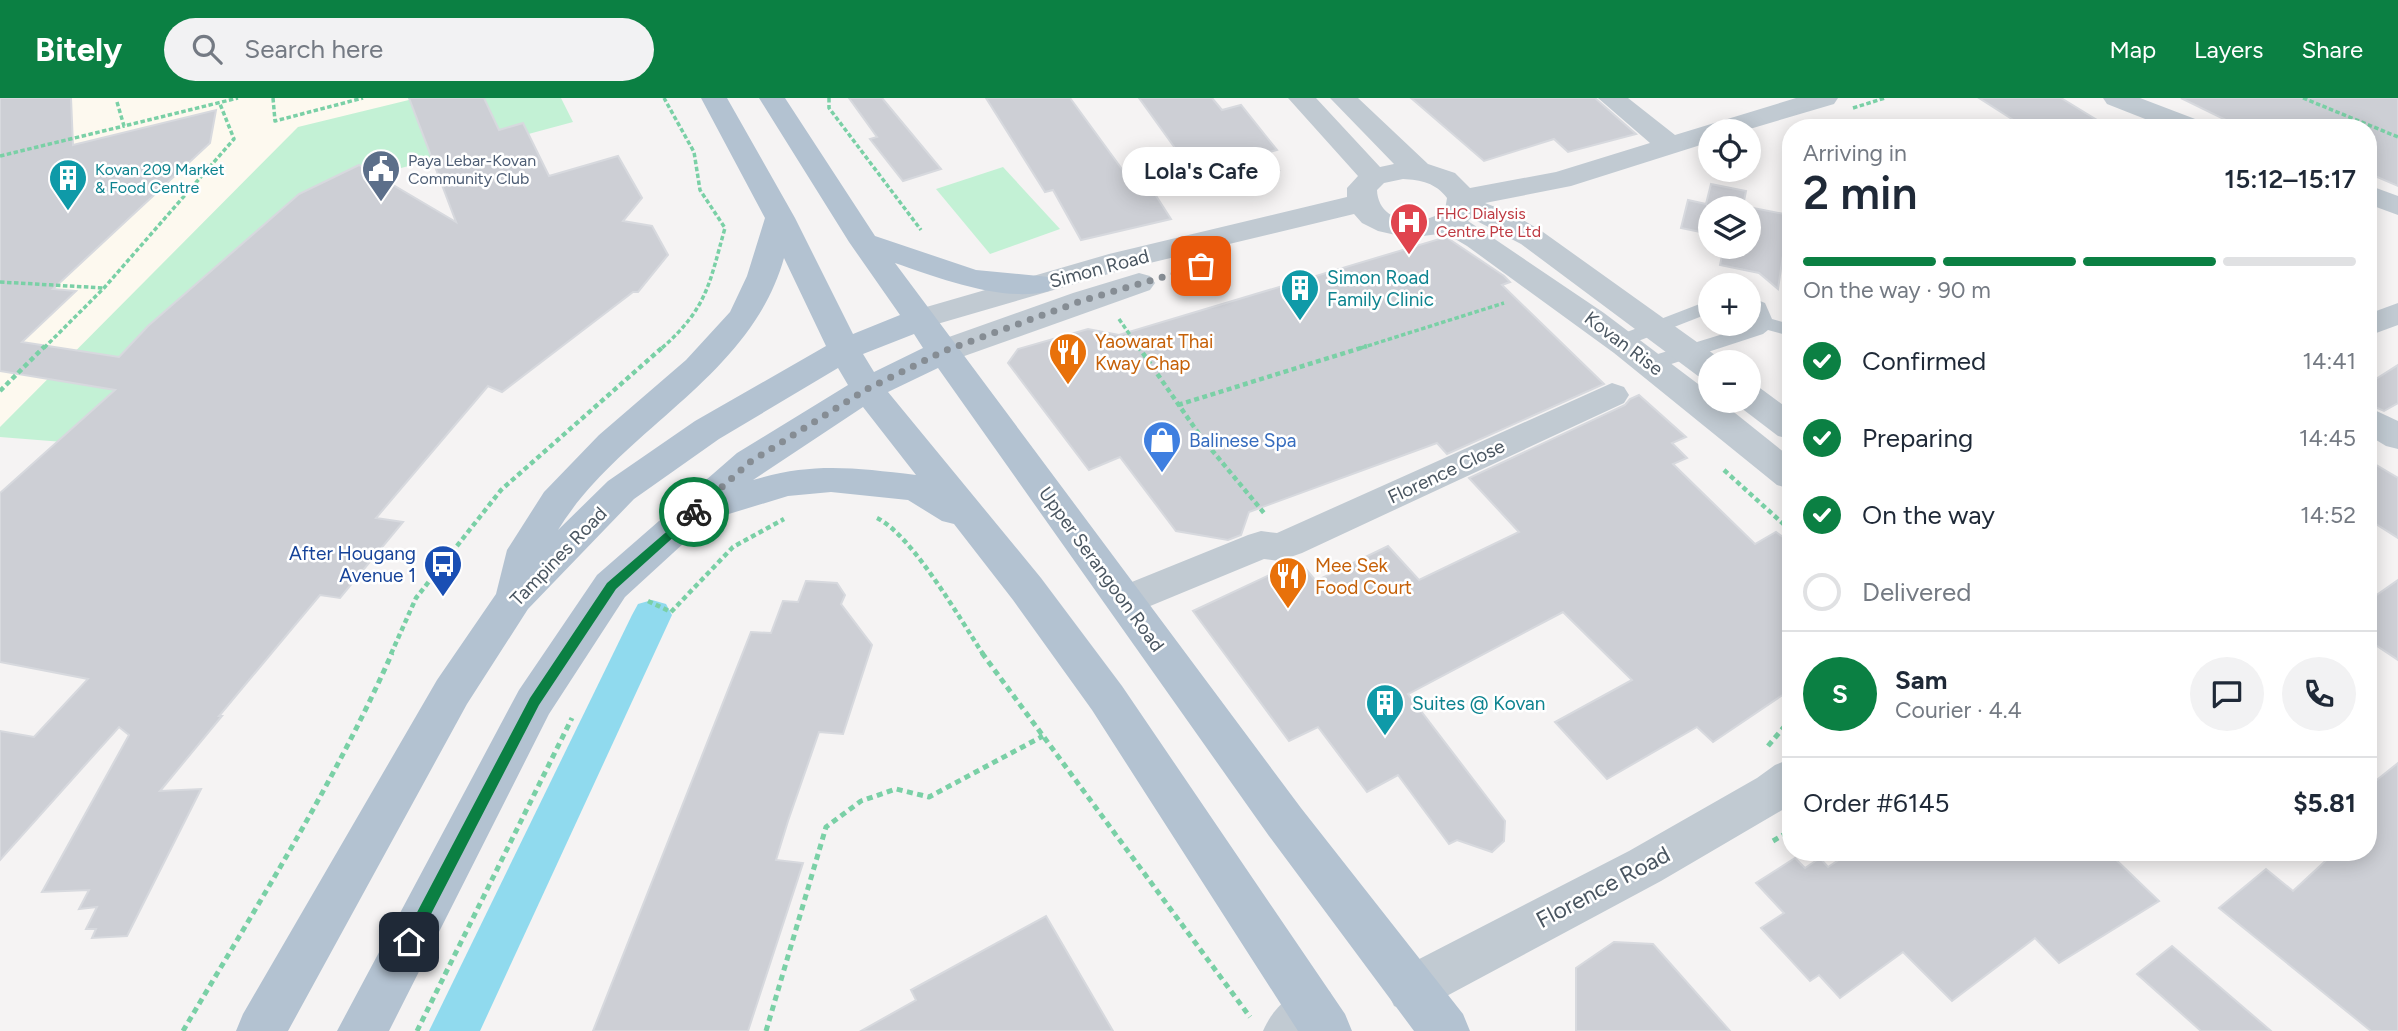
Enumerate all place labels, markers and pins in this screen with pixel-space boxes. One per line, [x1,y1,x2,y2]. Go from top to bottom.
callout: Lola's Cafe [1122,147,1280,196]
public building icon: Paya Lebar-Kovan Community Club [360,148,402,203]
place label: Paya Lebar-Kovan Community Club [408,151,536,188]
building icon: Kovan 209 Market & Food Centre [47,157,89,212]
place label: Kovan 209 Market & Food Centre [95,160,225,197]
hospital icon: FHC Dialysis Centre Pte Ltd [1388,201,1430,256]
place label: FHC Dialysis Centre Pte Ltd [1436,204,1541,241]
pin [1171,236,1231,296]
place label: Simon Road Family Clinic [1327,266,1434,311]
building icon: Simon Road Family Clinic [1279,267,1321,322]
place label: Yaowarat Thai Kway Chap [1095,330,1213,375]
restaurant icon: Yaowarat Thai Kway Chap [1047,331,1089,386]
shop icon: Balinese Spa [1141,419,1183,474]
place label: Balinese Spa [1189,429,1296,452]
place label: After Hougang Avenue 1 [289,542,416,587]
bus stop icon: After Hougang Avenue 1 [422,543,464,598]
place label: Mee Sek Food Court [1315,554,1412,599]
restaurant icon: Mee Sek Food Court [1267,555,1309,610]
building icon: Suites @ Kovan [1364,682,1406,737]
place label: Suites @ Kovan [1412,692,1545,715]
pin [379,912,439,972]

